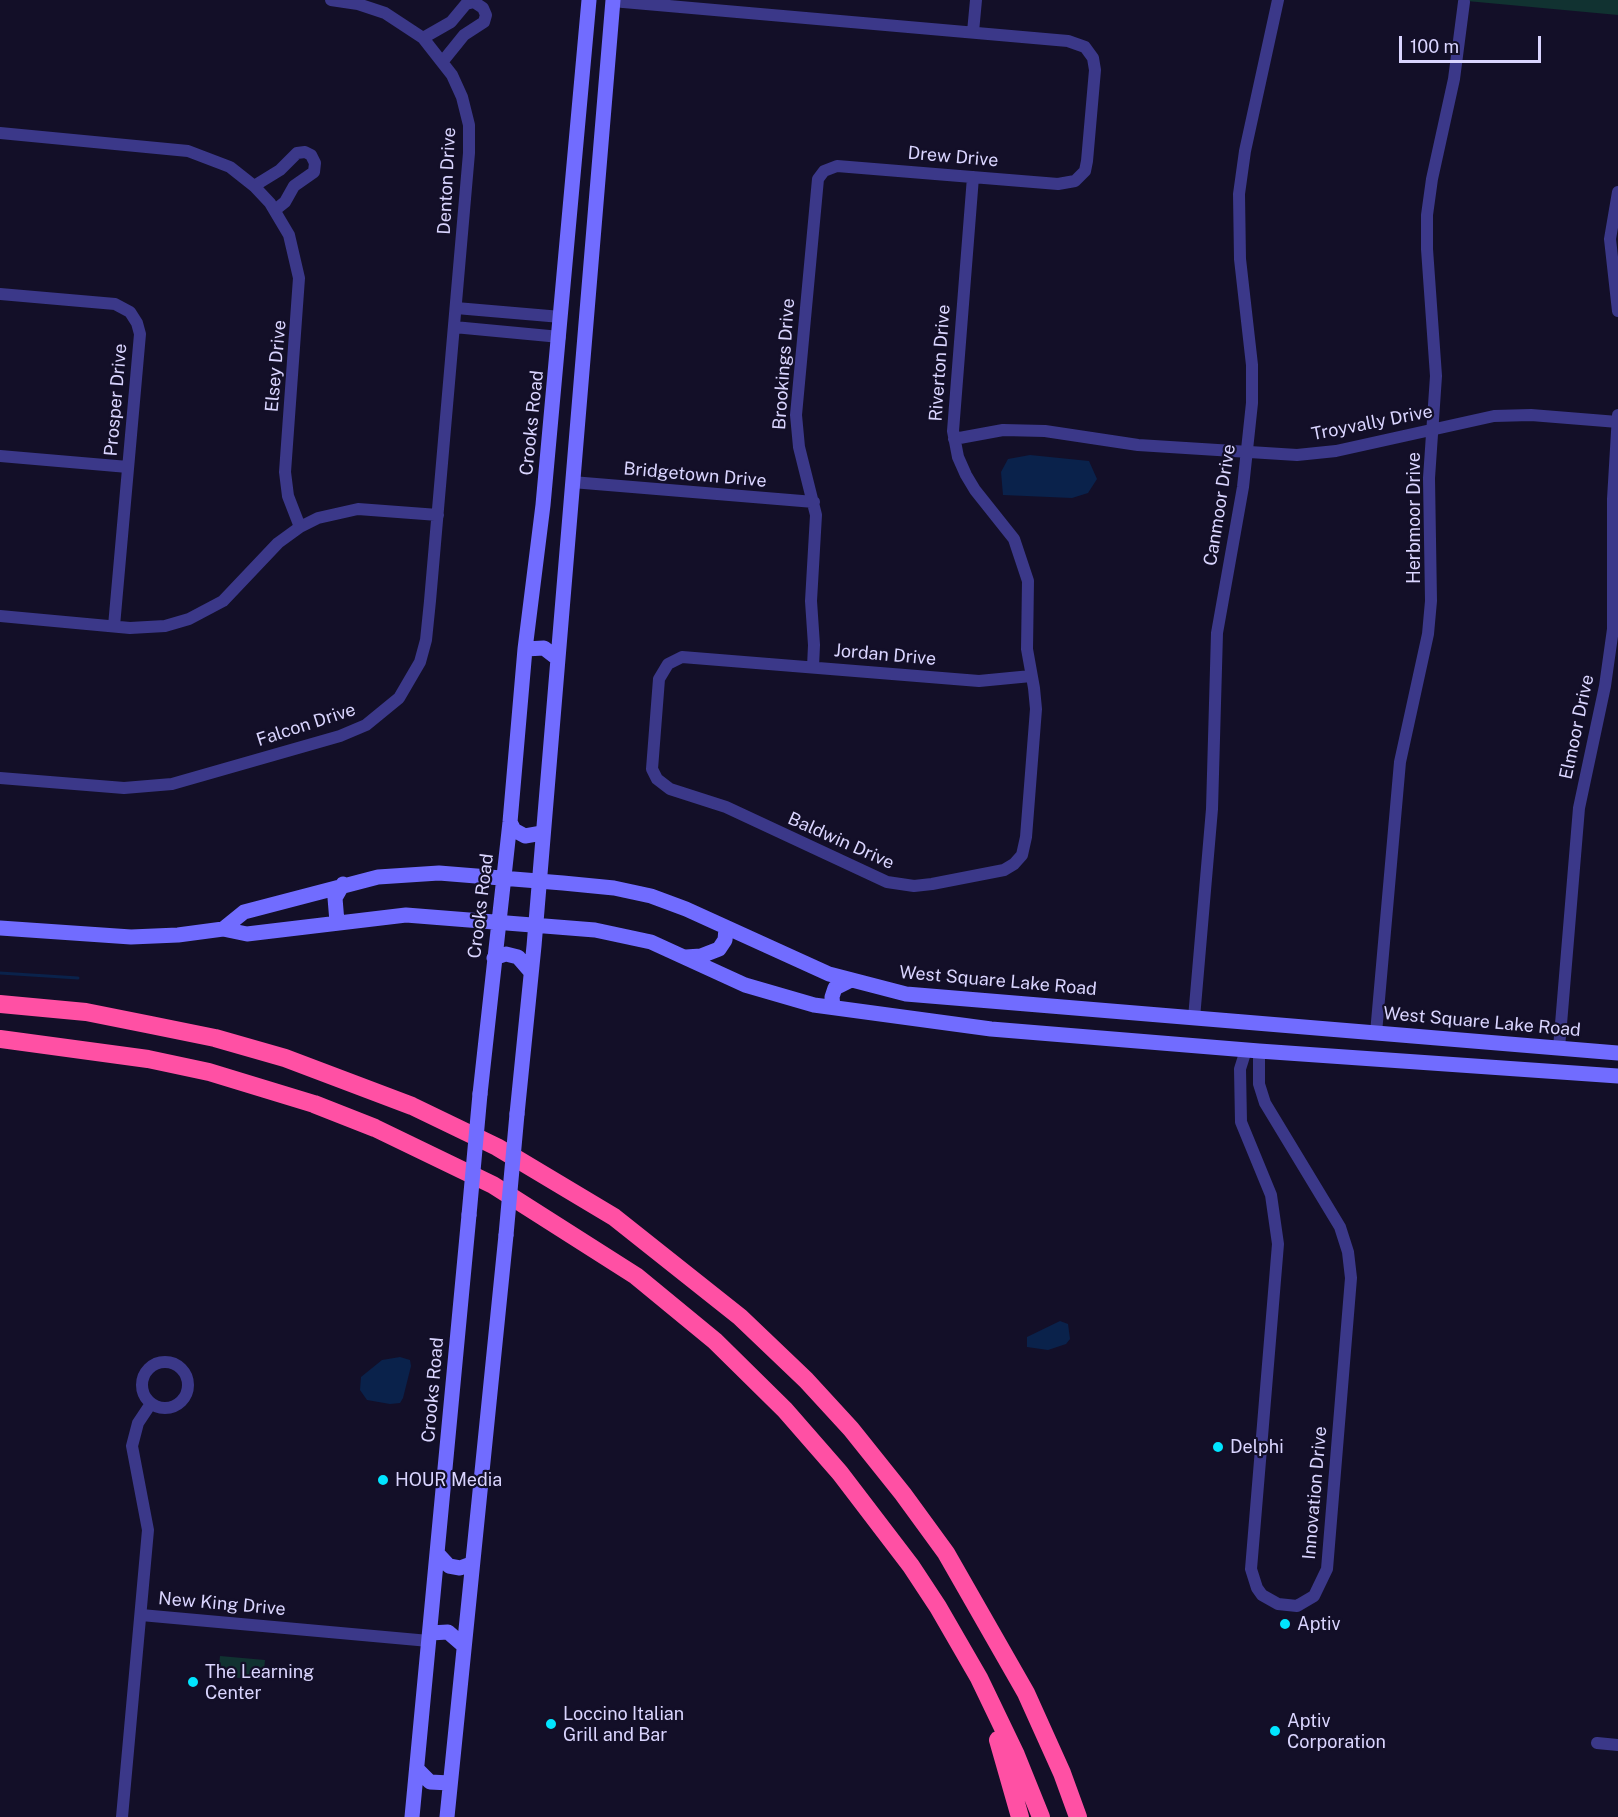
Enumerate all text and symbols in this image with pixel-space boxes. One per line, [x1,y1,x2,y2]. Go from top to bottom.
scale bar [1402,24,1544,62]
text: 100 m [1410,36,1459,57]
street label: Denton Drive [433,127,461,235]
street label: Drew Drive [907,142,999,172]
street label: Brookings Drive [769,297,799,431]
street label: Riverton Drive [925,304,955,422]
street label: Elsey Drive [261,319,291,413]
street label: Prosper Drive [100,343,132,457]
street label: Crooks Road [516,369,548,477]
street label: Troyvally Drive [1310,401,1434,445]
street label: Canmoor Drive [1200,443,1240,567]
street label: Herbmoor Drive [1403,452,1425,584]
street label: Bridgetown Drive [623,458,767,492]
street label: Jordan Drive [833,640,937,670]
street label: Elmoor Drive [1555,673,1599,781]
street label: Falcon Drive [254,699,358,751]
street label: Baldwin Drive [784,808,898,874]
street label: Crooks Road [464,852,498,960]
street label: West Square Lake Road [898,962,1098,1000]
street label: West Square Lake Road [1382,1003,1582,1041]
street label: Crooks Road [418,1336,448,1444]
street label: Innovation Drive [1298,1425,1332,1561]
place label: Delphi [1230,1436,1284,1458]
marker: Delphi [1211,1440,1225,1454]
place label: HOUR Media [395,1469,502,1491]
marker: HOUR Media [376,1473,390,1487]
street label: New King Drive [157,1588,287,1620]
place label: Aptiv [1297,1613,1341,1635]
marker: Aptiv [1278,1617,1292,1631]
place label: The Learning Center [205,1661,314,1704]
marker: The Learning Center [186,1675,200,1689]
place label: Loccino Italian Grill and Bar [563,1703,684,1746]
place label: Aptiv Corporation [1287,1710,1386,1752]
marker: Loccino Italian Grill and Bar [544,1717,558,1731]
marker: Aptiv Corporation [1268,1724,1282,1738]

